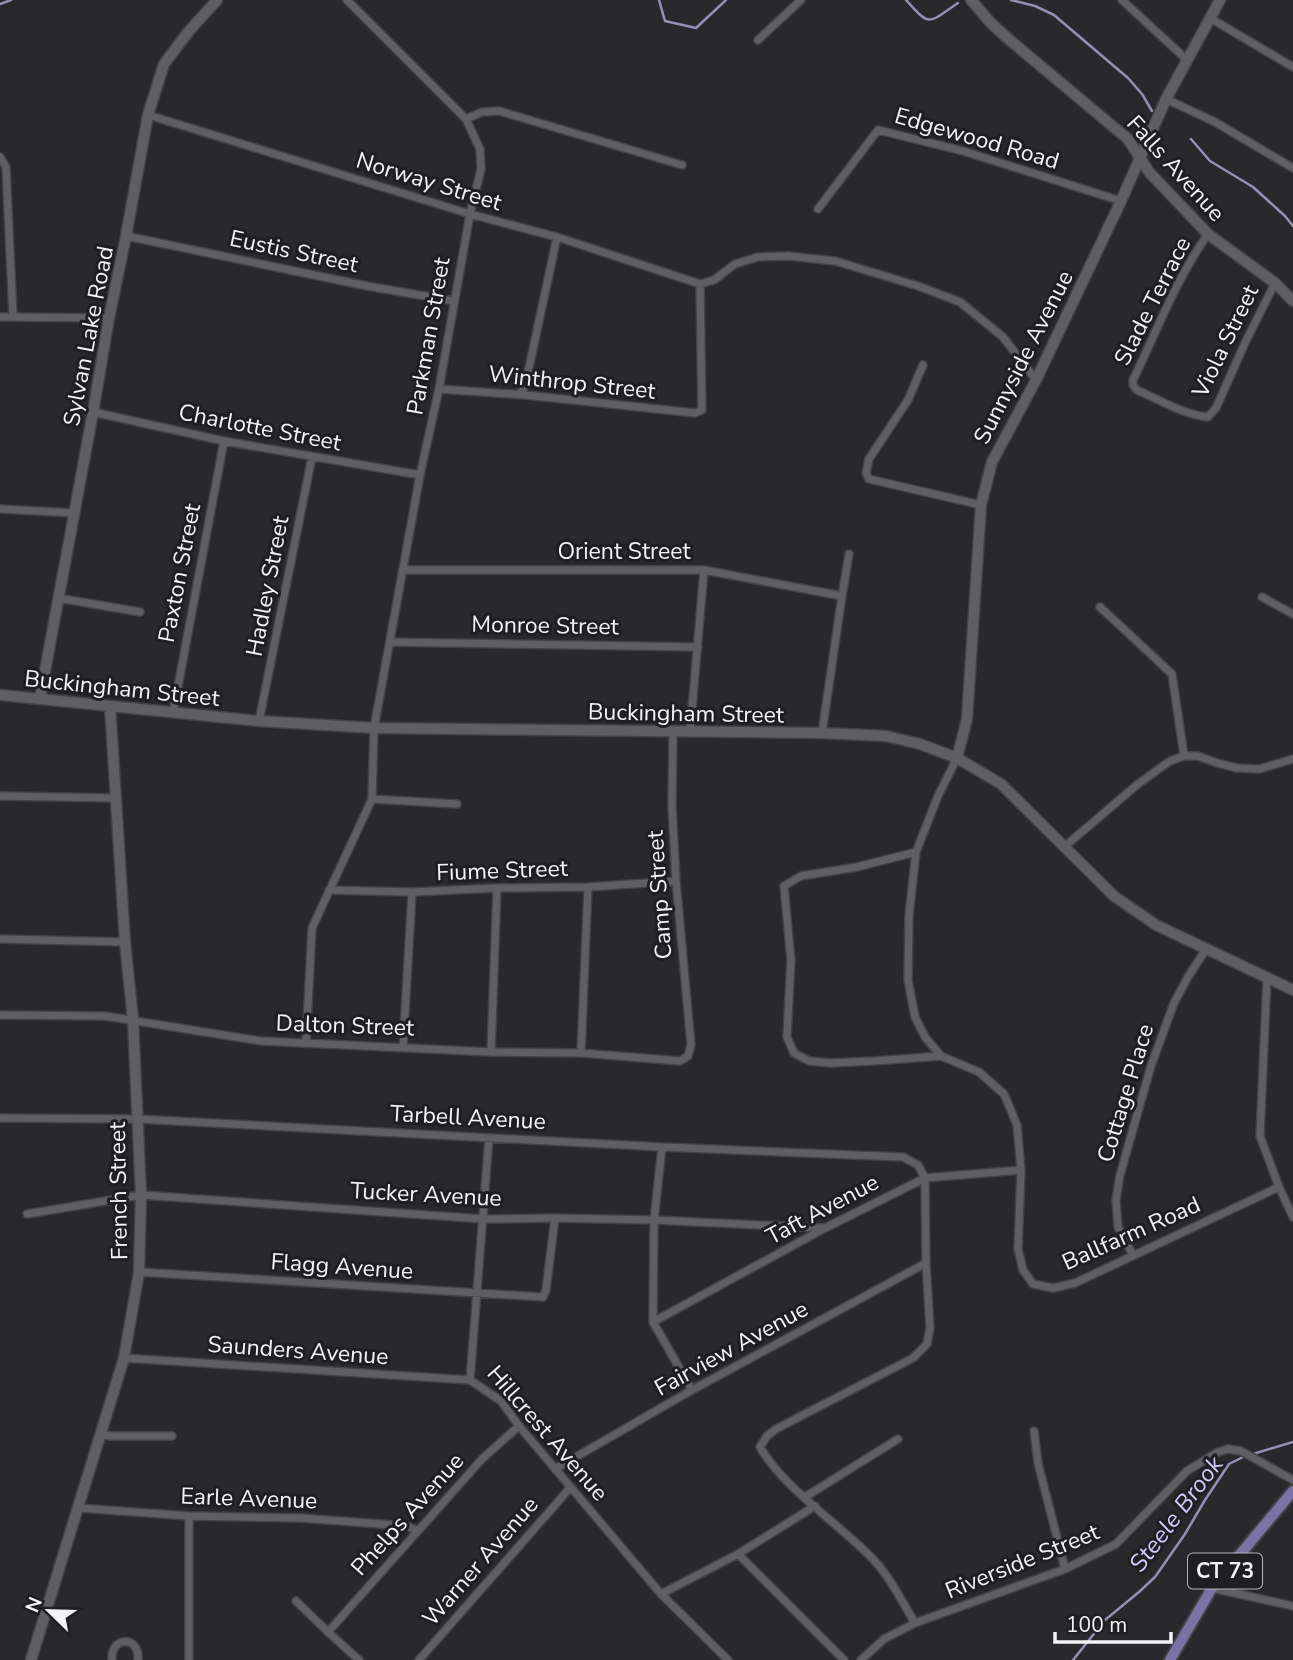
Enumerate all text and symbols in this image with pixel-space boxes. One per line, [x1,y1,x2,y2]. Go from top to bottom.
street label: Edgewood Road [891,100,1063,177]
street label: Falls Avenue [1120,109,1232,228]
street label: Norway Street [352,145,506,219]
street label: Eustis Street [227,223,362,280]
street label: Slade Terrace [1107,232,1198,371]
street label: Sylvan Lake Road [56,243,121,429]
street label: Parkman Street [399,254,458,417]
street label: Sunnyside Avenue [966,265,1081,449]
street label: Viola Street [1184,279,1266,404]
street label: Winthrop Street [487,358,658,407]
street label: Charlotte Street [176,397,345,459]
street label: Paxton Street [151,500,208,645]
street label: Hadley Street [239,512,296,659]
street label: Orient Street [557,536,692,567]
street label: Monroe Street [471,609,620,642]
street label: Buckingham Street [23,663,222,714]
street label: Buckingham Street [588,696,785,731]
street label: Camp Street [639,829,679,960]
street label: Fiume Street [436,853,569,888]
street label: Dalton Street [275,1008,416,1043]
street label: Cottage Place [1090,1020,1161,1166]
street label: Tarbell Avenue [389,1098,547,1137]
street label: French Street [102,1121,135,1260]
street label: Taft Avenue [760,1167,884,1252]
street label: Tucker Avenue [349,1175,502,1214]
street label: Ballfarm Road [1057,1189,1205,1278]
street label: Flagg Avenue [270,1246,414,1287]
street label: Fairview Avenue [649,1293,814,1404]
street label: Saunders Avenue [206,1329,389,1372]
street label: Hillcrest Avenue [480,1359,615,1508]
street label: Phelps Avenue [344,1446,471,1582]
water label: Steele Brook [1122,1449,1231,1579]
street label: Earle Avenue [180,1481,318,1516]
street label: Warner Avenue [415,1490,545,1633]
street label: Riverside Street [941,1516,1105,1606]
road number: CT 73 [1188,1554,1262,1588]
north arrow [14,1576,84,1646]
text: N [20,1593,49,1616]
scale bar [1055,1600,1170,1644]
text: 100 m [1066,1611,1127,1639]

